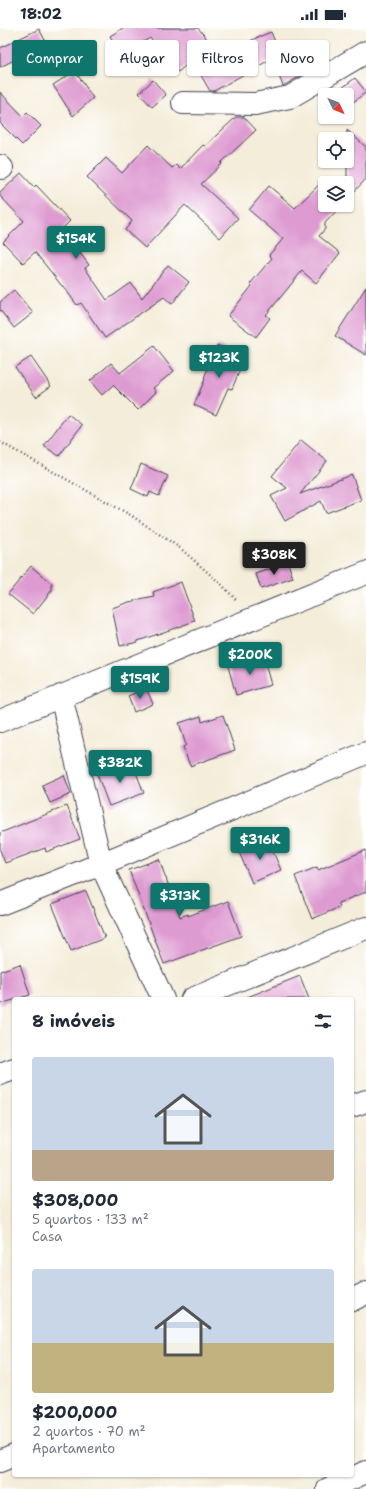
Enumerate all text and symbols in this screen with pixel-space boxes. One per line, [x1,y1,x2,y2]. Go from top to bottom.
text: 18:02 [20,4,62,24]
chip: Comprar [12,40,97,76]
chip: Alugar [105,40,179,76]
chip: Filtros [187,40,258,76]
chip: Novo [266,40,329,76]
north arrow [318,88,354,124]
map controls [318,88,354,212]
button: locate [318,132,354,168]
button: layers [318,176,354,212]
pin: $154K [48,226,104,260]
text: $154K [56,230,96,247]
pin: $123K [191,345,247,379]
text: $123K [199,349,239,366]
pin: $308K [246,542,302,576]
text: $308K [252,546,296,563]
pin: $200K [222,642,278,676]
text: $200K [228,646,272,663]
pin: $159K [112,666,168,700]
text: $159K [120,670,160,687]
pin: $382K [92,750,148,784]
text: $382K [98,754,142,771]
pin: $316K [232,827,288,861]
text: $316K [240,831,280,848]
pin: $313K [152,883,208,917]
text: $313K [160,887,201,904]
text: 8 imóveis [32,1010,115,1032]
icon: filters [312,1010,334,1032]
icon: home [147,1083,219,1155]
text: $308,000 [32,1189,118,1211]
text: 5 quartos · 133 m² [32,1211,149,1228]
text: Casa [32,1228,62,1245]
icon: home [147,1295,219,1367]
text: $200,000 [32,1401,117,1423]
text: 2 quartos · 70 m² [32,1423,146,1440]
text: Apartamento [32,1440,115,1457]

